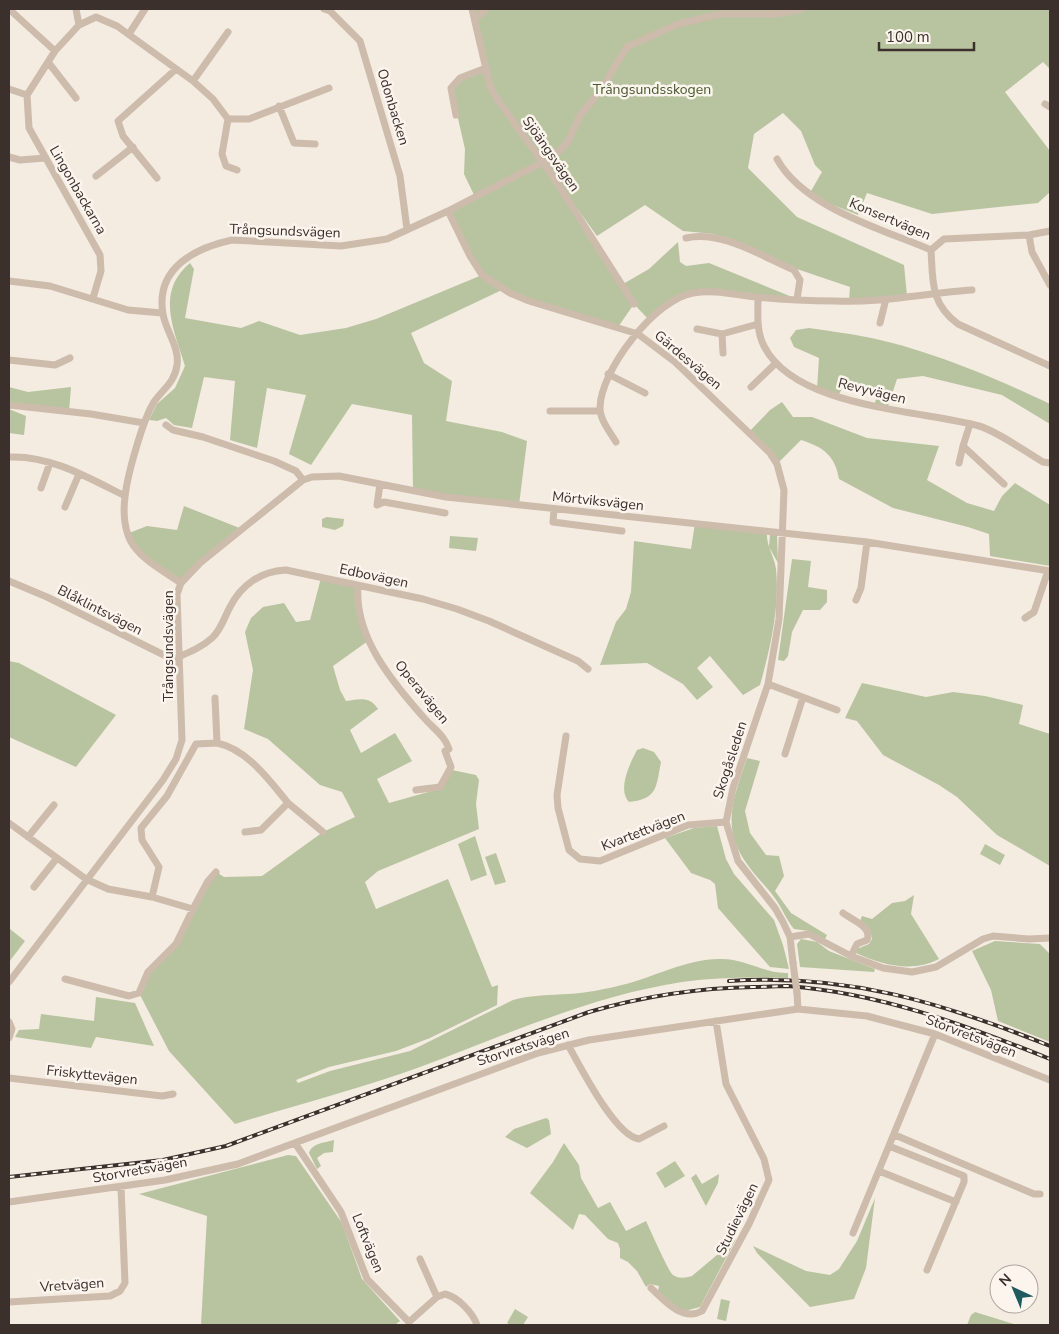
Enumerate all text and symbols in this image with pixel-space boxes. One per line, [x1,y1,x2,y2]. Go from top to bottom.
scale bar [879,20,974,52]
text: 100 m [886,27,930,47]
street label: Odonbacken [372,66,414,148]
park label: Trångsundsskogen [593,80,711,99]
street label: Sjöängsvägen [518,113,584,195]
street label: Lingonbackarna [45,142,111,238]
street label: Konsertvägen [846,193,934,245]
street label: Trångsundsvägen [229,220,341,242]
street label: Gärdesvägen [650,326,726,394]
street label: Revyvägen [836,373,908,409]
street label: Mörtviksvägen [551,487,645,515]
street label: Edbovägen [338,559,410,593]
street label: Blåklintsvägen [54,580,146,640]
street label: Trångsundsvägen [159,590,178,702]
street label: Operavägen [390,656,454,728]
street label: Skogåsleden [709,719,751,801]
street label: Kvartettvägen [598,806,688,856]
street label: Storvretsvägen [923,1010,1019,1062]
street label: Storvretsvägen [475,1023,571,1071]
street label: Friskyttevägen [45,1061,139,1089]
street label: Storvretsvägen [91,1152,189,1188]
street label: Studievägen [711,1180,763,1258]
street label: Loftvägen [347,1210,389,1276]
north arrow [989,1264,1039,1314]
text: N [995,1270,1016,1290]
street label: Vretvägen [38,1273,105,1297]

